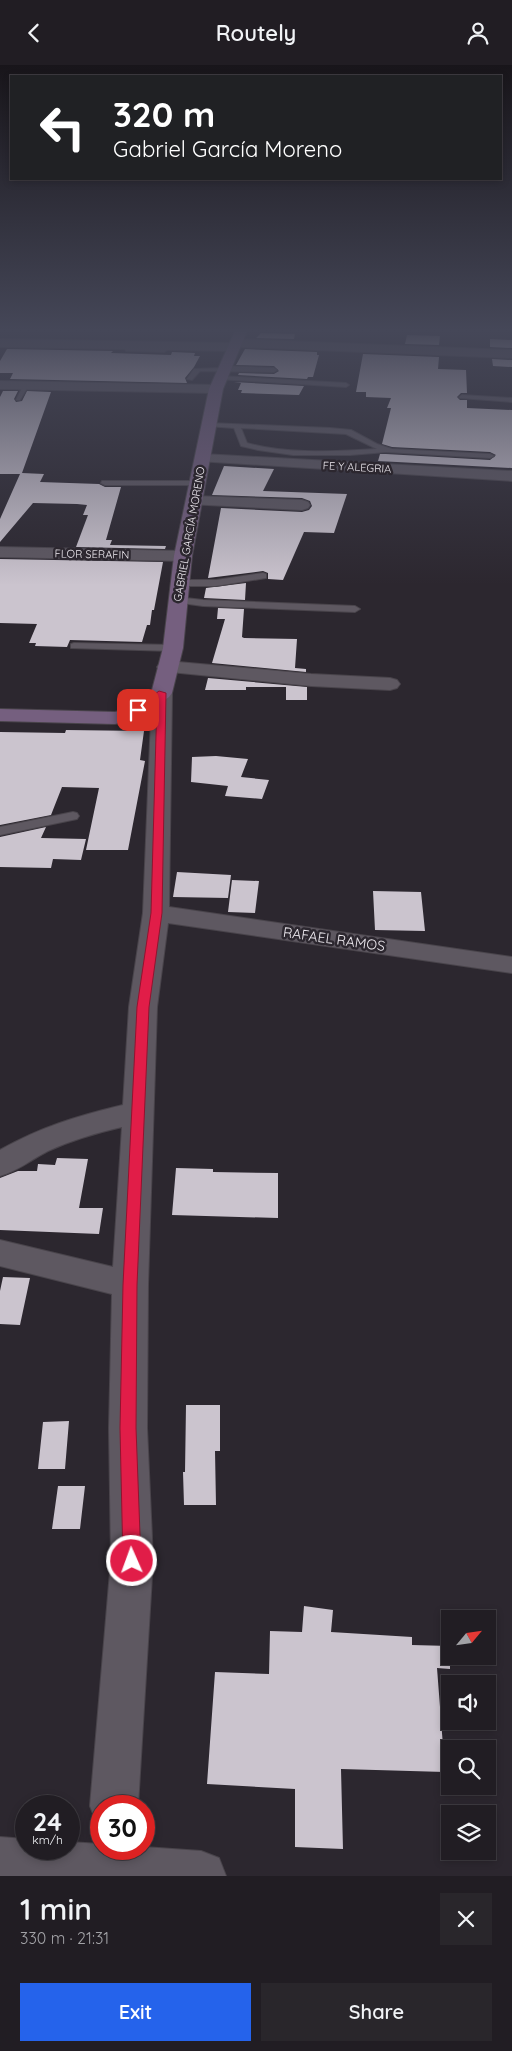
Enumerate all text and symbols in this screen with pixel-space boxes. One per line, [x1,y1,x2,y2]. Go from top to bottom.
icon: back [20,19,48,47]
text: Routely [216,19,296,47]
icon: person [464,19,492,47]
text: 320 m [113,92,215,136]
icon: left [30,95,95,160]
text: Gabriel García Moreno [113,135,342,163]
street label: FE Y ALEGRIA [322,458,392,476]
street label: GABRIEL GARCÍA MORENO [170,465,208,603]
street label: FLOR SERAFIN [55,546,129,562]
pin [117,689,159,731]
icon: arrive [124,696,152,724]
street label: RAFAEL RAMOS [282,923,386,955]
position arrow [105,1534,157,1586]
north arrow [441,1610,496,1665]
map controls [441,1610,496,1860]
button: sound [441,1675,496,1730]
button: search [441,1740,496,1795]
speed limit sign: 30 [90,1795,155,1860]
button: layers [441,1805,496,1860]
text: 24 [33,1806,62,1837]
text: km/h [32,1832,63,1847]
text: 1 min [20,1890,92,1928]
button: close [440,1893,492,1945]
text: 330 m · 21:31 [20,1928,109,1948]
button: Exit [20,1983,251,2041]
button: Share [261,1983,492,2041]

